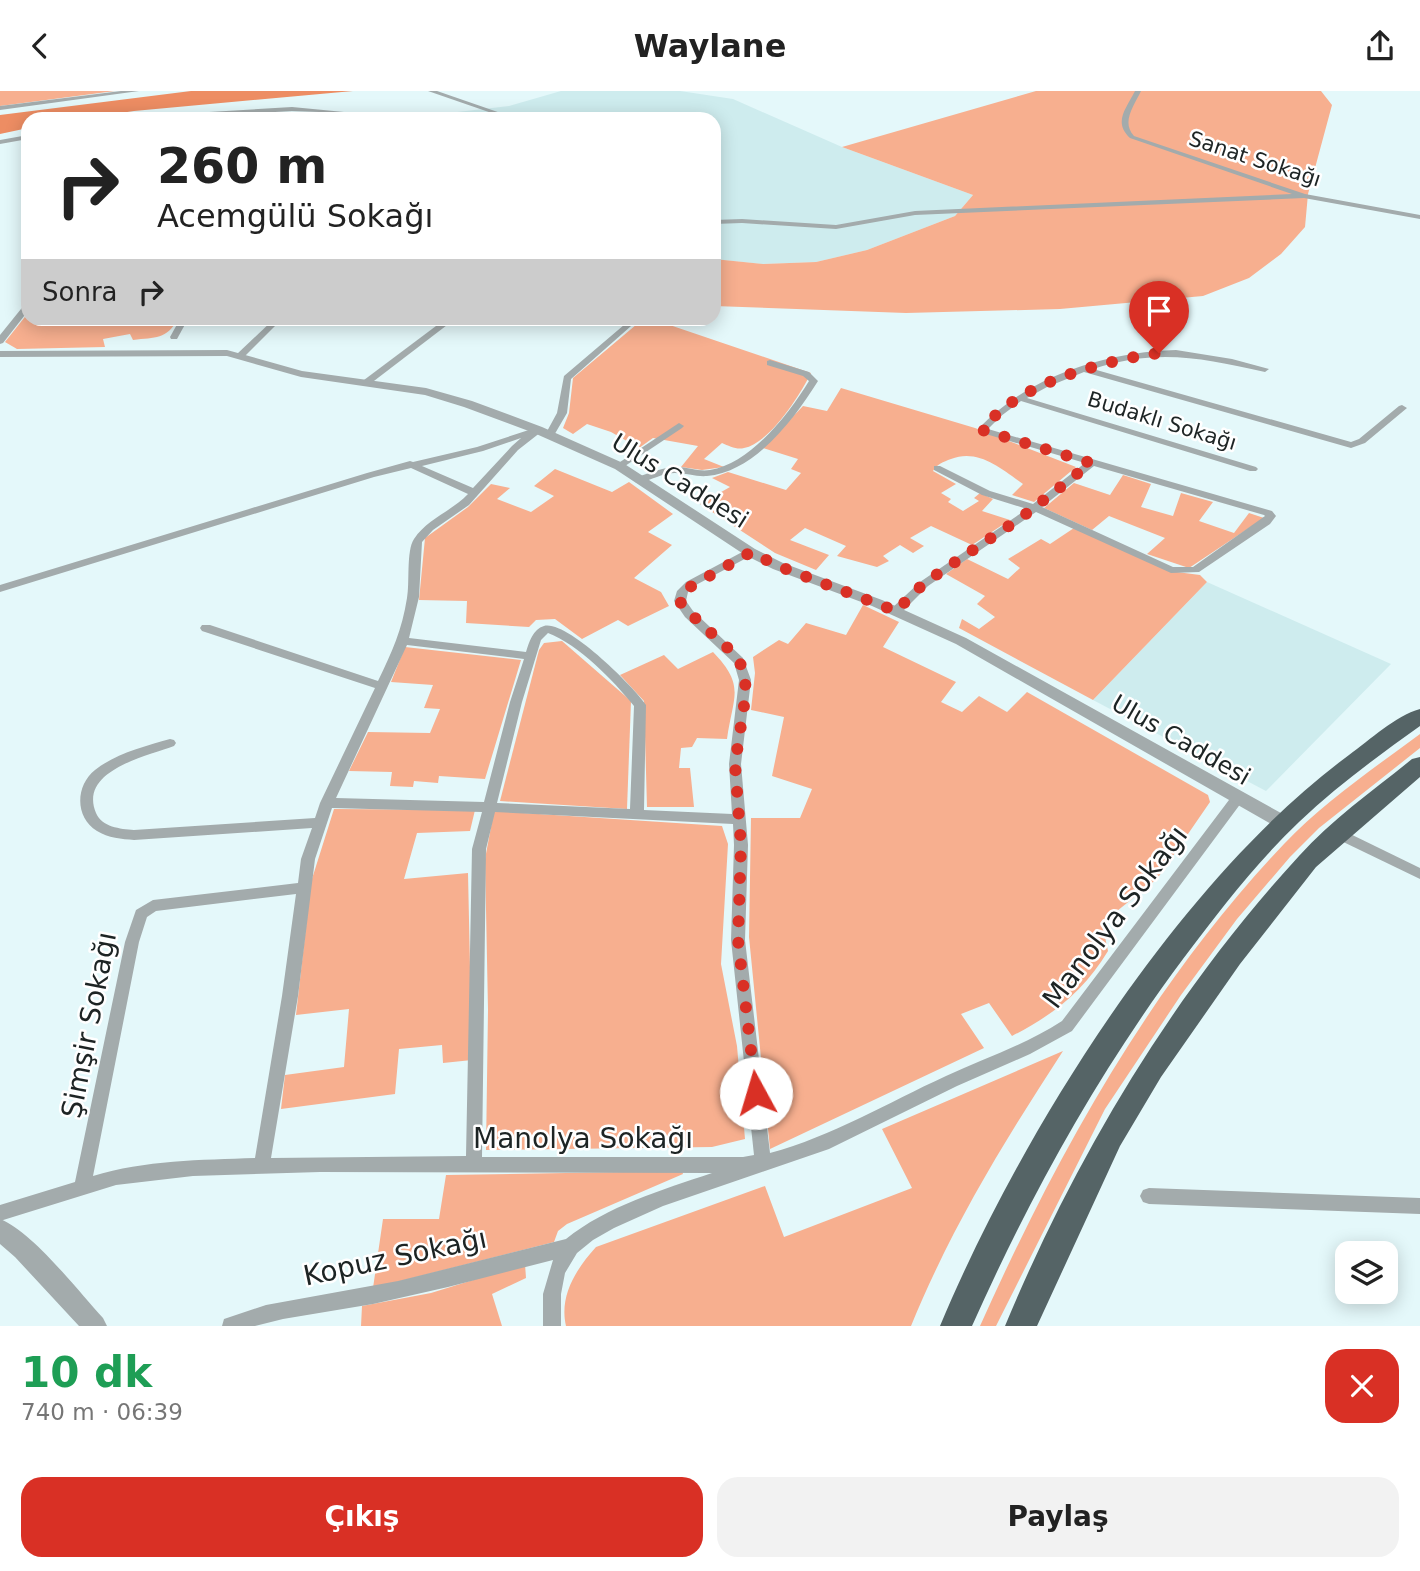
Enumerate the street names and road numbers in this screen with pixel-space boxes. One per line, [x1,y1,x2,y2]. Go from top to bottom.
street label: Sanat Sokağı [1186,126,1324,192]
street label: Budaklı Sokağı [1085,387,1239,455]
street label: Ulus Caddesi [607,428,753,534]
street label: Ulus Caddesi [1107,689,1255,791]
street label: Manolya Sokağı [1036,819,1194,1015]
street label: Şimşir Sokağı [55,929,123,1121]
street label: Manolya Sokağı [473,1122,693,1155]
street label: Kopuz Sokağı [300,1221,490,1293]

